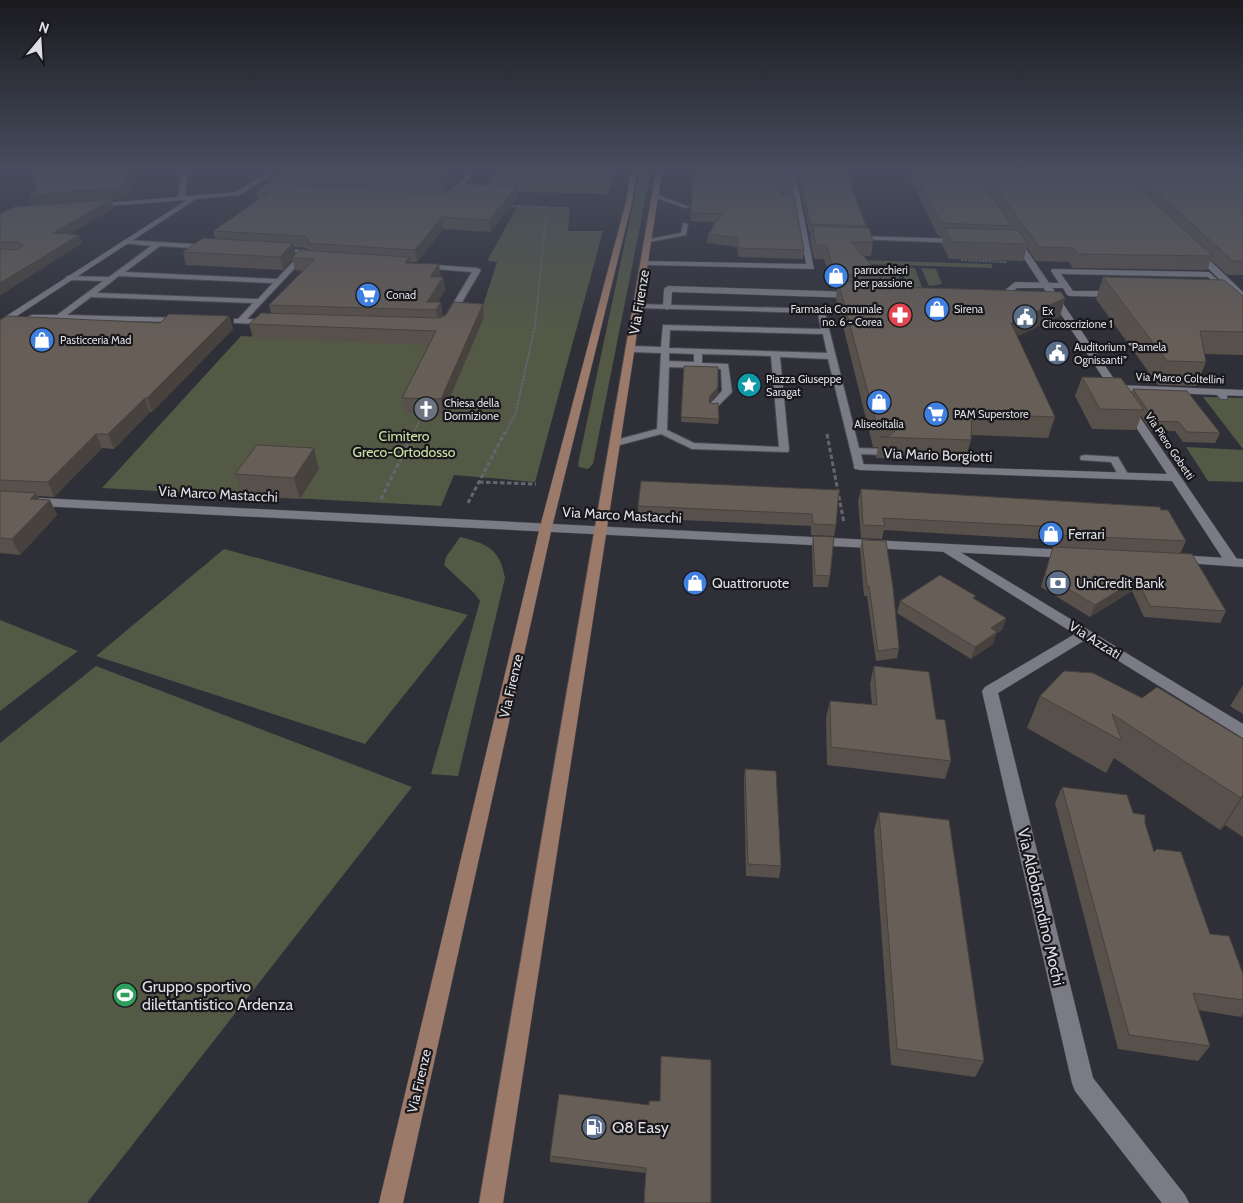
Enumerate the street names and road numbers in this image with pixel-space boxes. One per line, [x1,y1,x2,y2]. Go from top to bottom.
street label: Via Firenze [625,268,653,336]
street label: Via Marco Coltellini [1135,369,1225,387]
street label: Via Piero Gobetti [1142,410,1198,482]
street label: Via Mario Borgiotti [883,444,993,466]
street label: Via Marco Mastacchi [158,482,278,506]
street label: Via Marco Mastacchi [562,503,682,527]
street label: Via Azzati [1066,617,1124,663]
street label: Via Firenze [495,652,527,720]
street label: Via Aldobrandino Mochi [1014,826,1068,988]
street label: Via Firenze [403,1047,435,1115]

